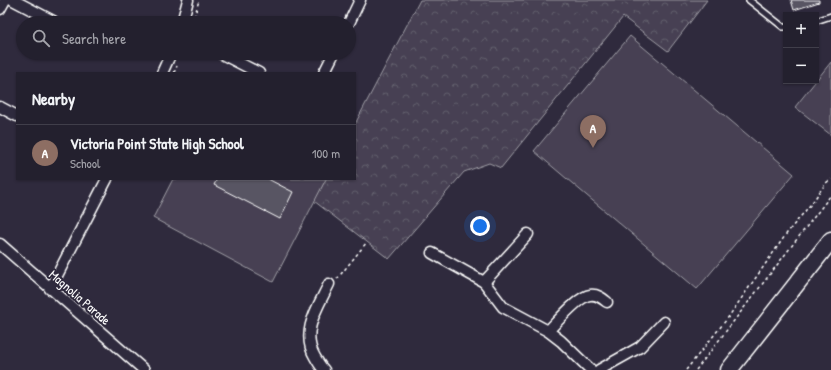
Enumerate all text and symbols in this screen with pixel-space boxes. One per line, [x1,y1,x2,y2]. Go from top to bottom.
map controls [783,12,819,84]
button: + [783,12,819,48]
search box [16,16,356,60]
icon: search [30,27,52,49]
text: Search here [62,28,126,49]
button: − [783,48,819,84]
text: Nearby [32,87,75,110]
pin: A [580,115,606,148]
text: Victoria Point State High School [70,133,244,154]
text: A [42,144,48,162]
text: 100 m [312,144,340,162]
text: School [70,154,100,172]
your location [470,216,490,236]
street label: Magnolia Parade [45,265,115,329]

